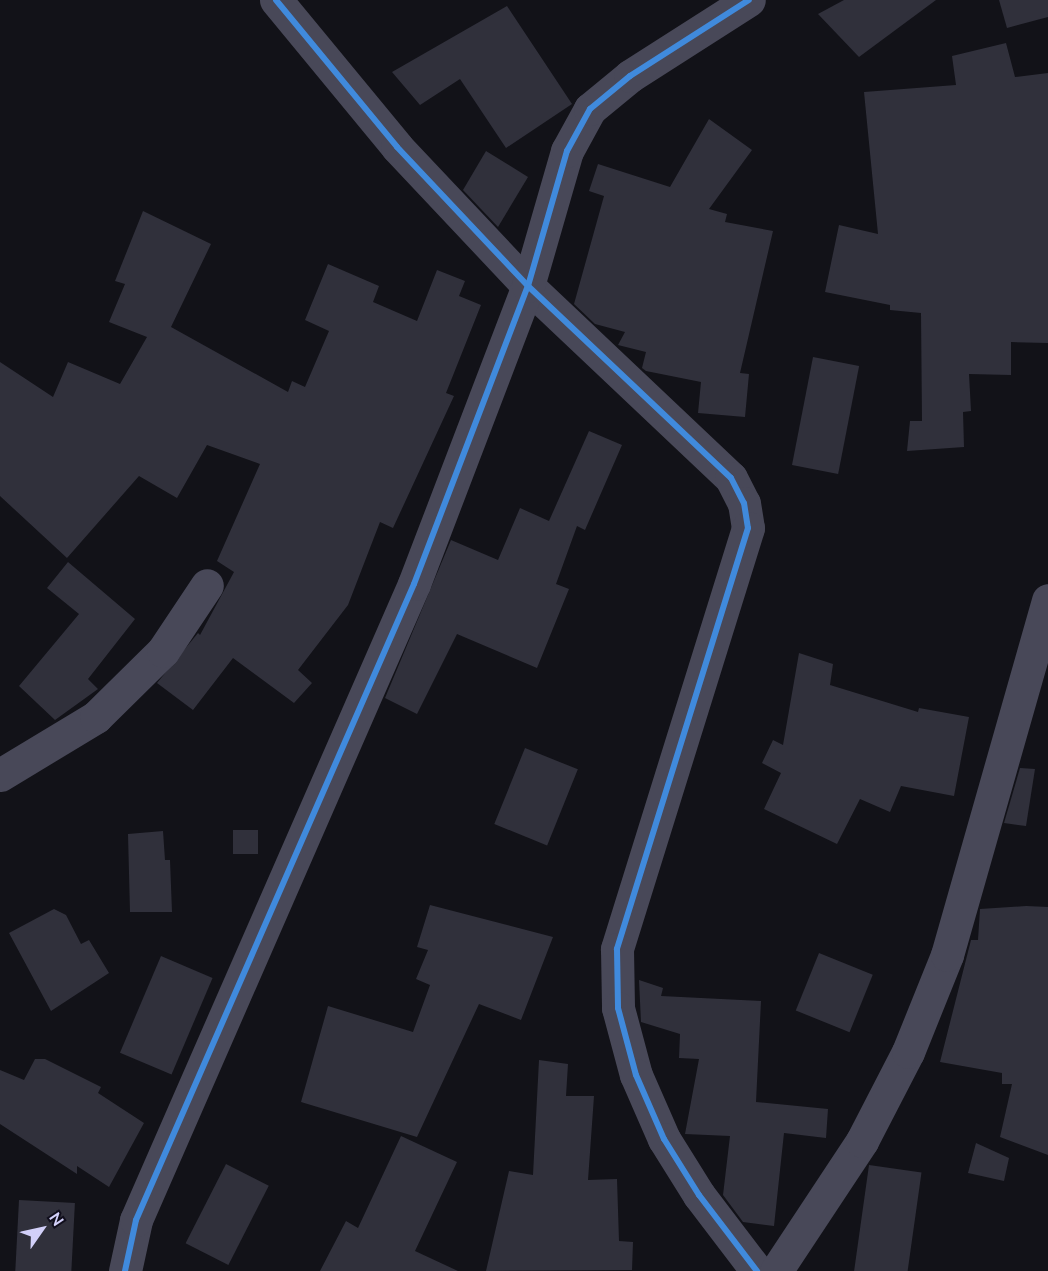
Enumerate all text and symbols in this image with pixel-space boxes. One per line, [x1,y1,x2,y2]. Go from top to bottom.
north arrow [12,1199,72,1259]
text: N [45,1208,69,1230]

